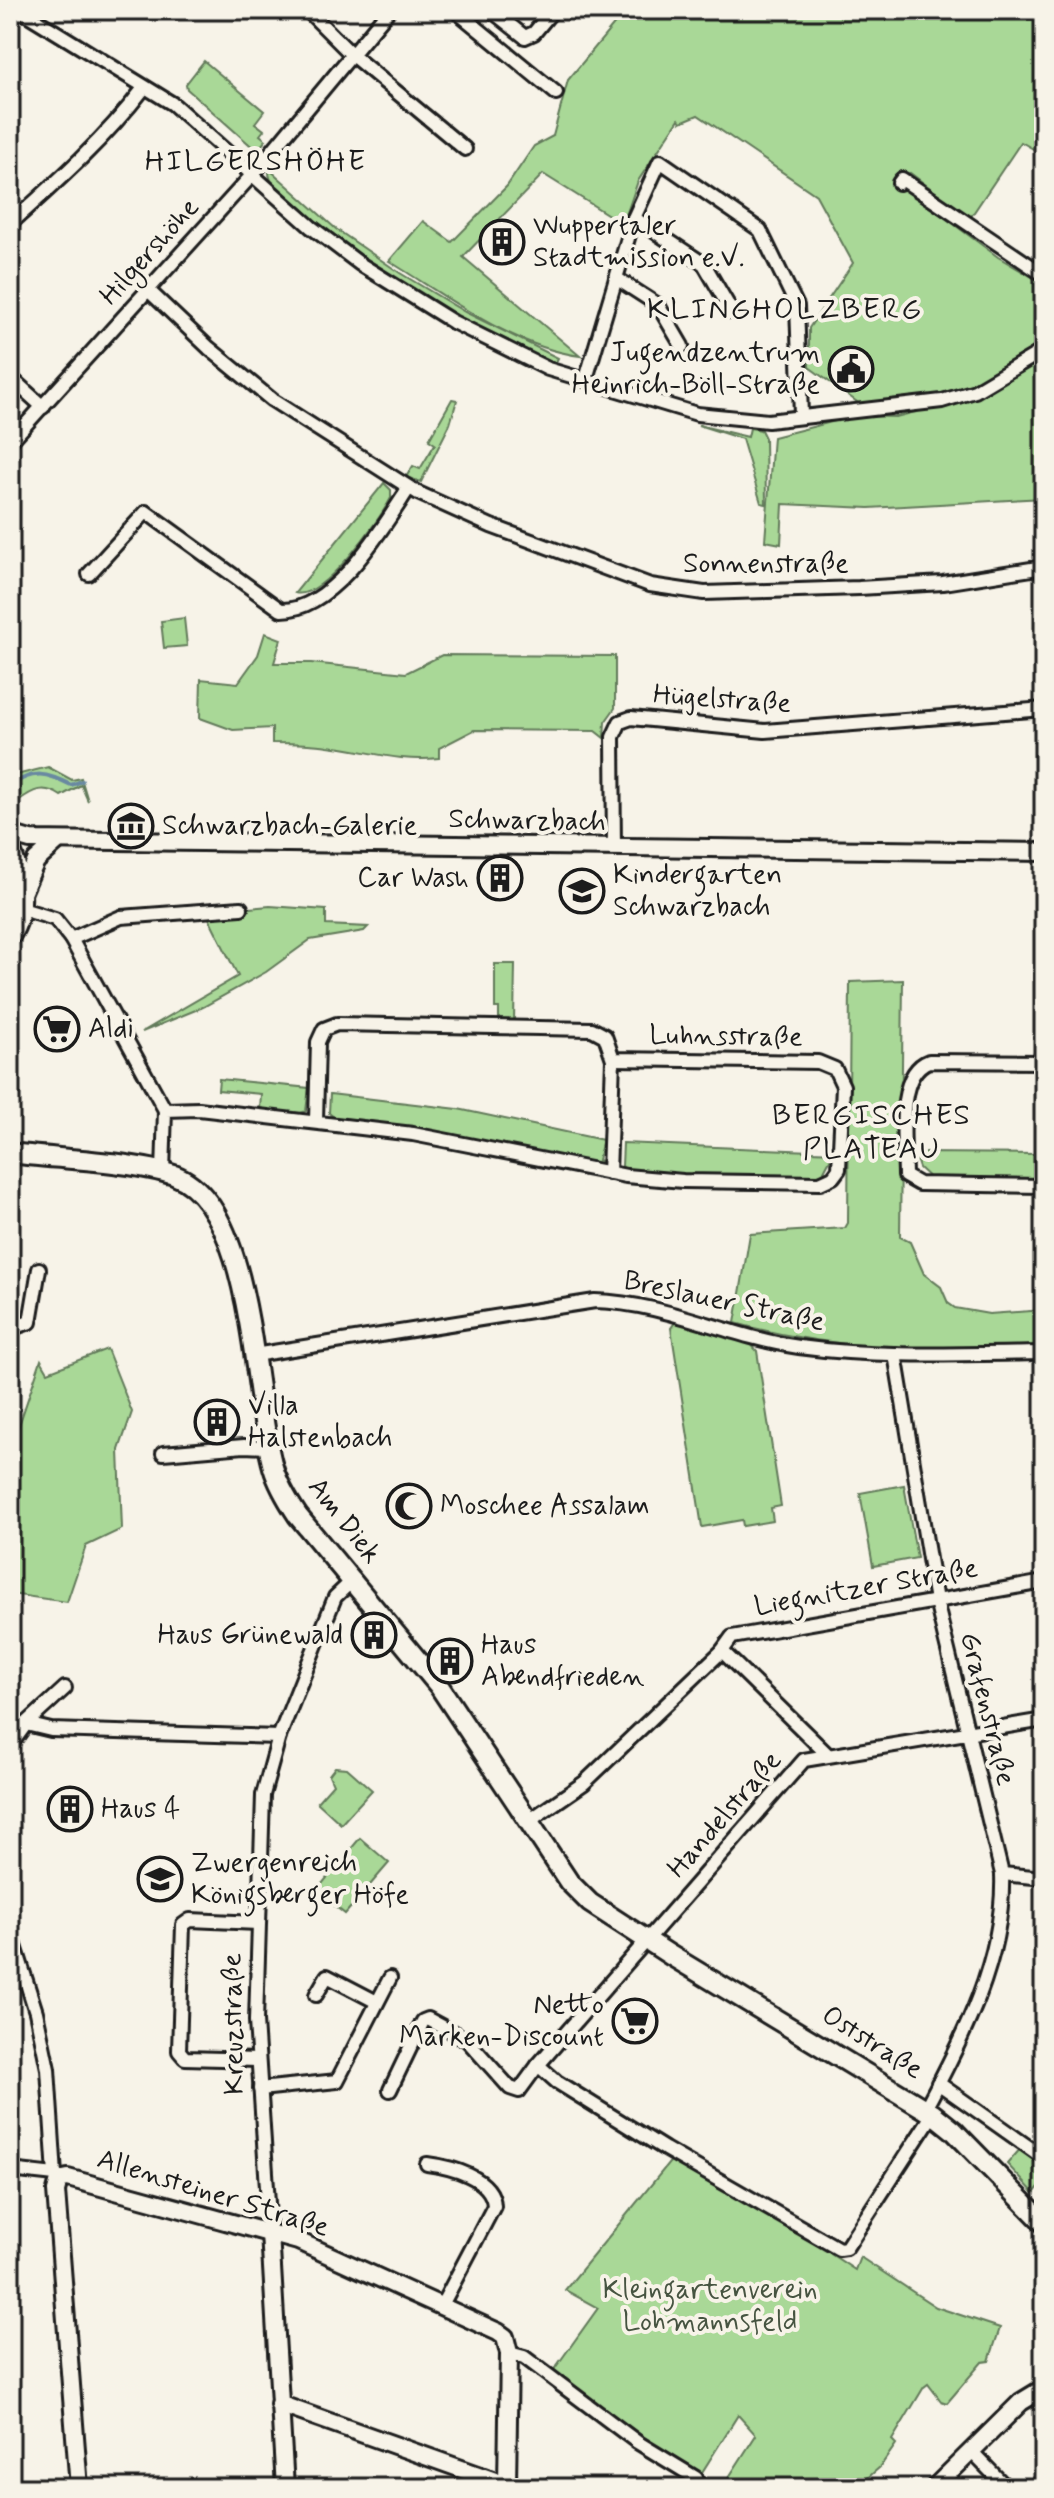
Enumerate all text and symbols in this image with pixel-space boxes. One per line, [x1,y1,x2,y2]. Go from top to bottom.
district label: HILGERSHÖHE [145,142,367,181]
street label: Hilgershöhe [92,190,210,315]
place label: Wuppertaler Stadtmission e.V. [533,208,745,277]
building icon: Wuppertaler Stadtmission e.V. [478,218,526,266]
district label: KLINGHOLZBERG [647,290,923,329]
place label: Jugendzentrum Heinrich-Böll-Straße [572,335,820,404]
public building icon: Jugendzentrum Heinrich-Böll-Straße [827,345,875,393]
street label: Sonnenstraße [683,546,849,583]
street label: Hügelstraße [652,677,792,723]
street label: Schwarzbach [448,801,606,841]
museum icon: Schwarzbach-Galerie [107,802,155,850]
place label: Schwarzbach-Galerie [162,808,417,845]
building icon: Car Wash [476,854,524,902]
place label: Kindergarten Schwarzbach [613,857,782,926]
place label: Car Wash [357,860,469,897]
school or university icon: Kindergarten Schwarzbach [558,867,606,915]
supermarket icon: Aldi [33,1005,81,1053]
place label: Aldi [88,1011,134,1048]
street label: Luhnsstraße [649,1017,803,1057]
district label: BERGISCHES PLATEAU [772,1096,972,1169]
street label: Breslauer Straße [620,1263,828,1341]
place label: Villa Halstenbach [248,1388,392,1457]
building icon: Villa Halstenbach [193,1398,241,1446]
street label: Am Diek [299,1470,389,1572]
mosque icon: Moschee Assalam [385,1482,433,1530]
place label: Moschee Assalam [440,1488,649,1525]
street label: Liegnitzer Straße [751,1550,981,1629]
building icon: Haus Grünewald [350,1611,398,1659]
place label: Haus Grünewald [157,1617,343,1654]
place label: Haus Abendfrieden [481,1627,645,1696]
street label: Grafenstraße [950,1629,1024,1789]
building icon: Haus Abendfrieden [426,1637,474,1685]
street label: Handelstraße [659,1744,791,1886]
building icon: Haus 4 [46,1785,94,1833]
place label: Haus 4 [101,1791,180,1828]
place label: Zwergenreich Königsberger Höfe [191,1845,409,1917]
school or university icon: Zwergenreich Königsberger Höfe [136,1855,184,1903]
street label: Kreuzstraße [214,1953,254,2095]
place label: Netto Marken-Discount [399,1987,604,2056]
supermarket icon: Netto Marken-Discount [611,1997,659,2045]
street label: Oststraße [814,1997,930,2089]
street label: Allensteiner Straße [93,2141,333,2247]
park label: Kleingartenverein Lohmannsfeld [602,2272,818,2341]

